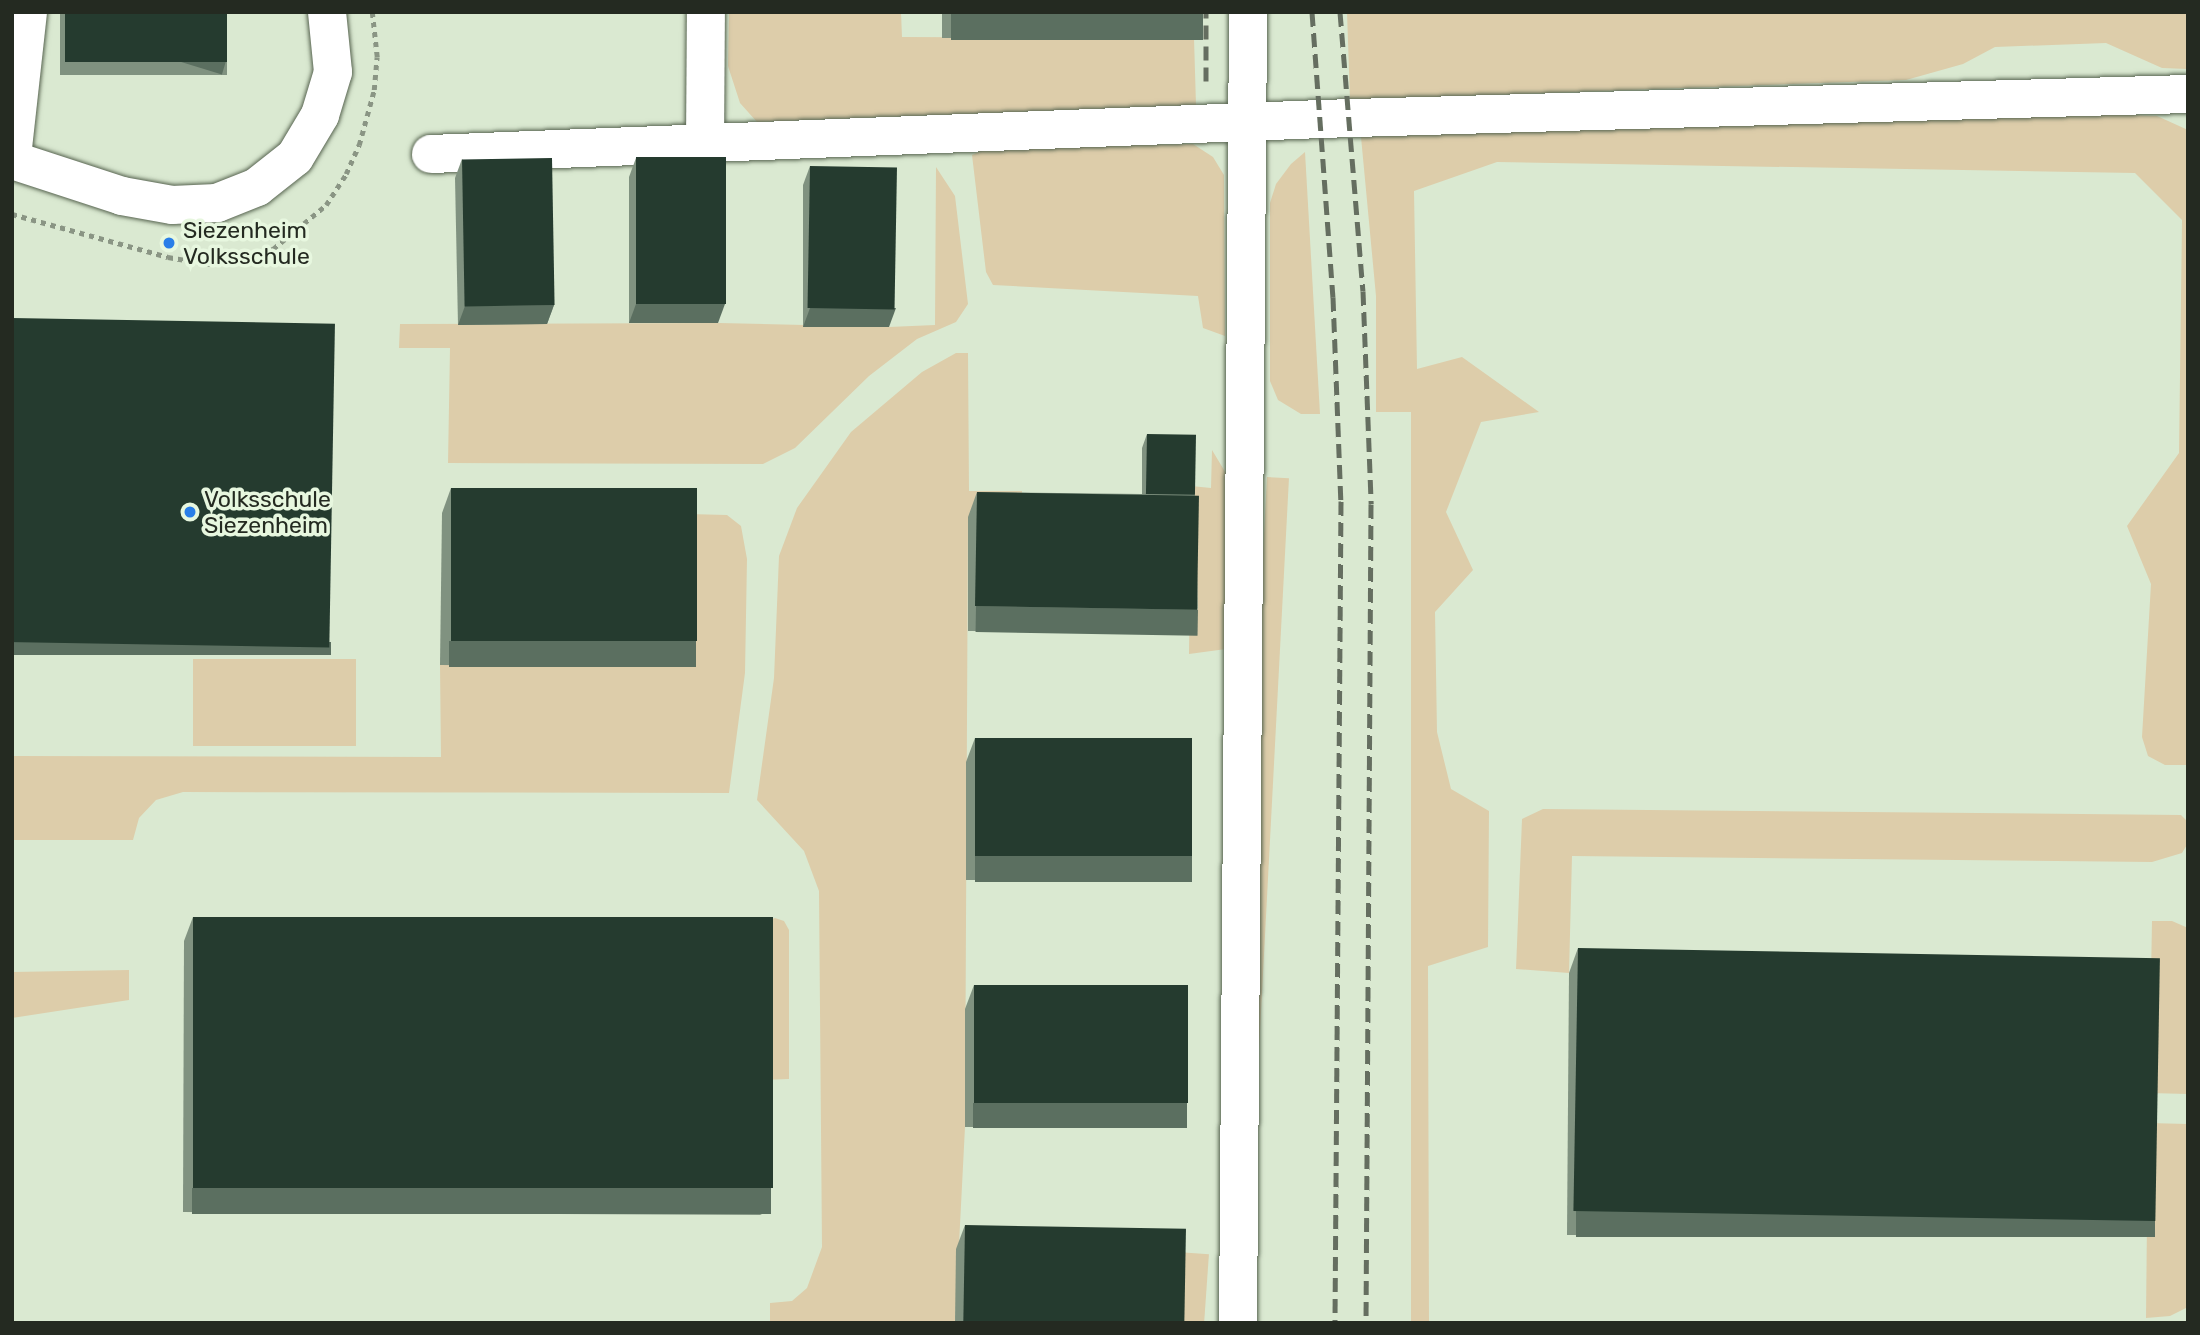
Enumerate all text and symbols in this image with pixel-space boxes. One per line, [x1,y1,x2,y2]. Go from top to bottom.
place label: Siezenheim Volksschule [183,216,310,270]
marker: Siezenheim Volksschule [161,235,177,251]
place label: Volksschule Siezenheim [204,485,331,539]
marker: Volksschule Siezenheim [182,504,198,520]

